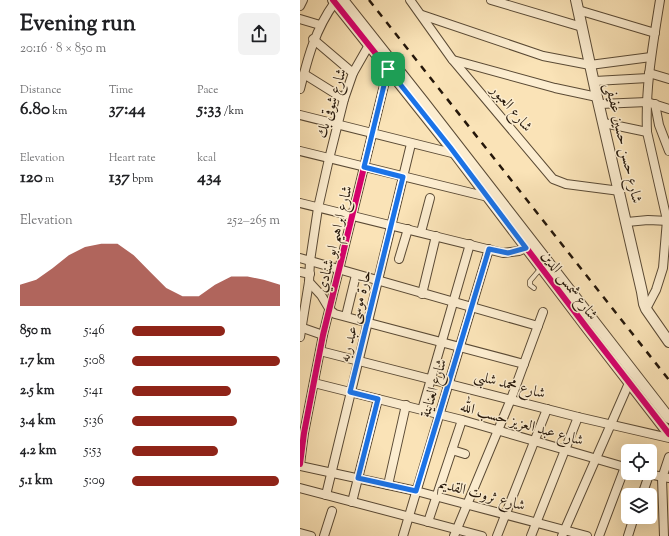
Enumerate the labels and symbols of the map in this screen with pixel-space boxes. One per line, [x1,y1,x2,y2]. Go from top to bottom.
pin [371,52,405,86]
street label: شارع شوقى بك [312,66,354,141]
street label: شارع العبور [483,79,537,138]
street label: شارع حسن حسين عفيفى [598,81,647,206]
street label: شارع ابراهيم ابو شنادي [312,184,362,296]
street label: شارع شمس الدين [535,247,602,326]
street label: حارة موسى عبد ربه [335,268,378,365]
street label: شارع العناينة [416,357,454,421]
street label: شارع محمد شلبى [471,366,548,406]
street label: شارع عبد العزيز حسب الله [457,394,587,453]
street label: شارع ثروت القديم [436,474,527,518]

